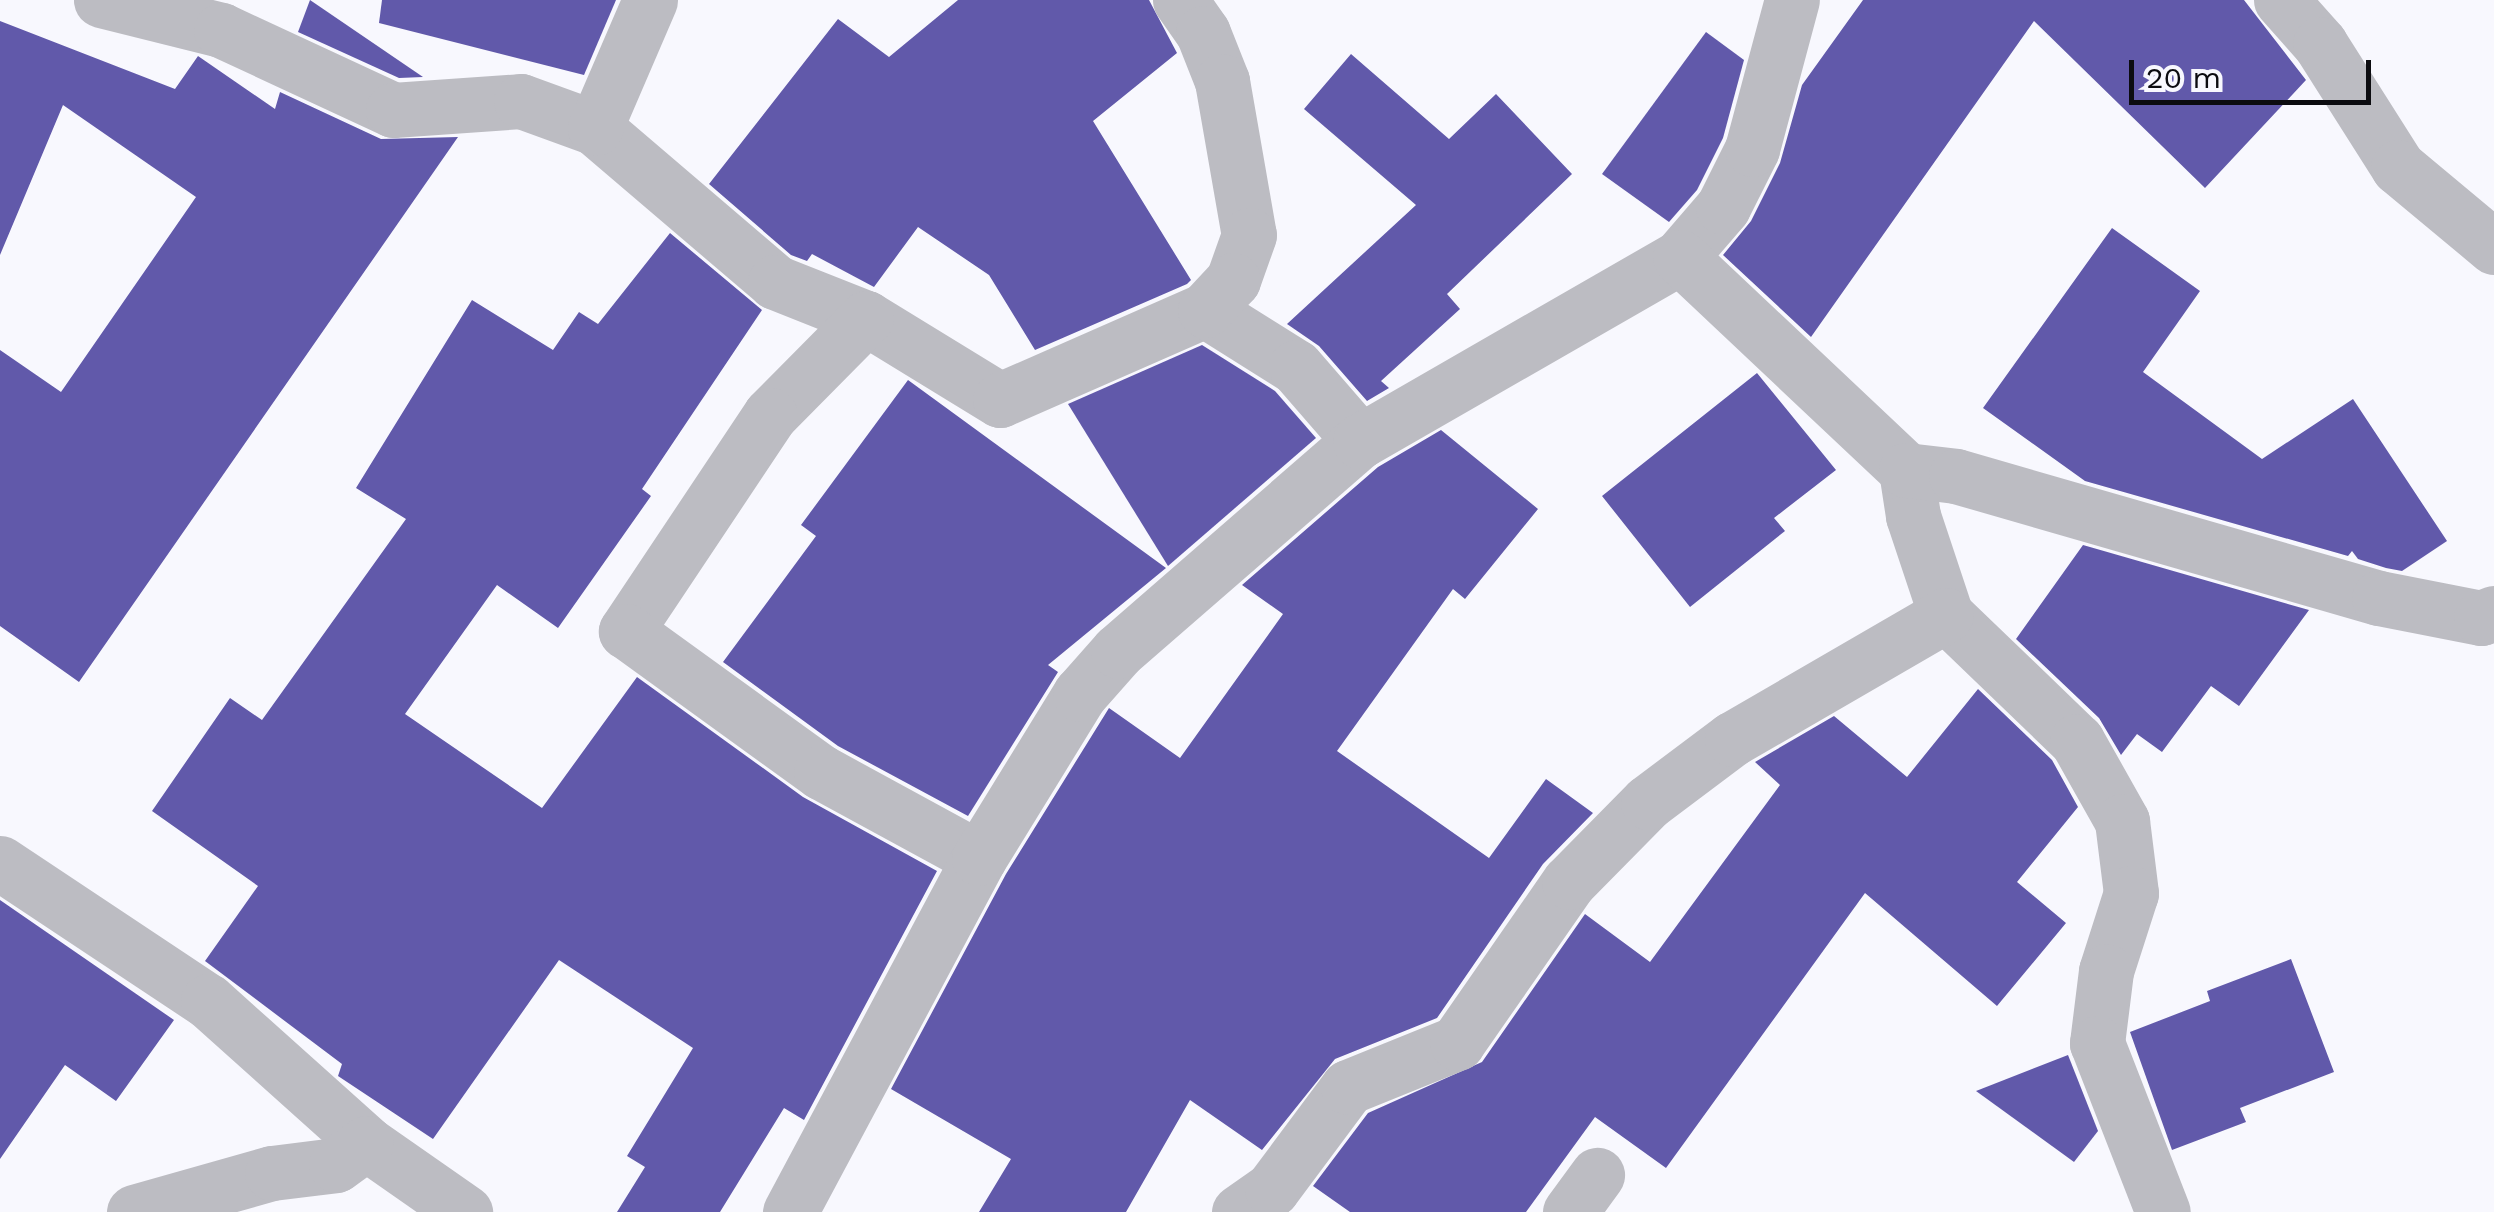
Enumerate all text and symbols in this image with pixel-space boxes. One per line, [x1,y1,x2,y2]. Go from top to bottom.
scale bar [2134,40,2376,102]
text: 20 m [2146,60,2221,95]

